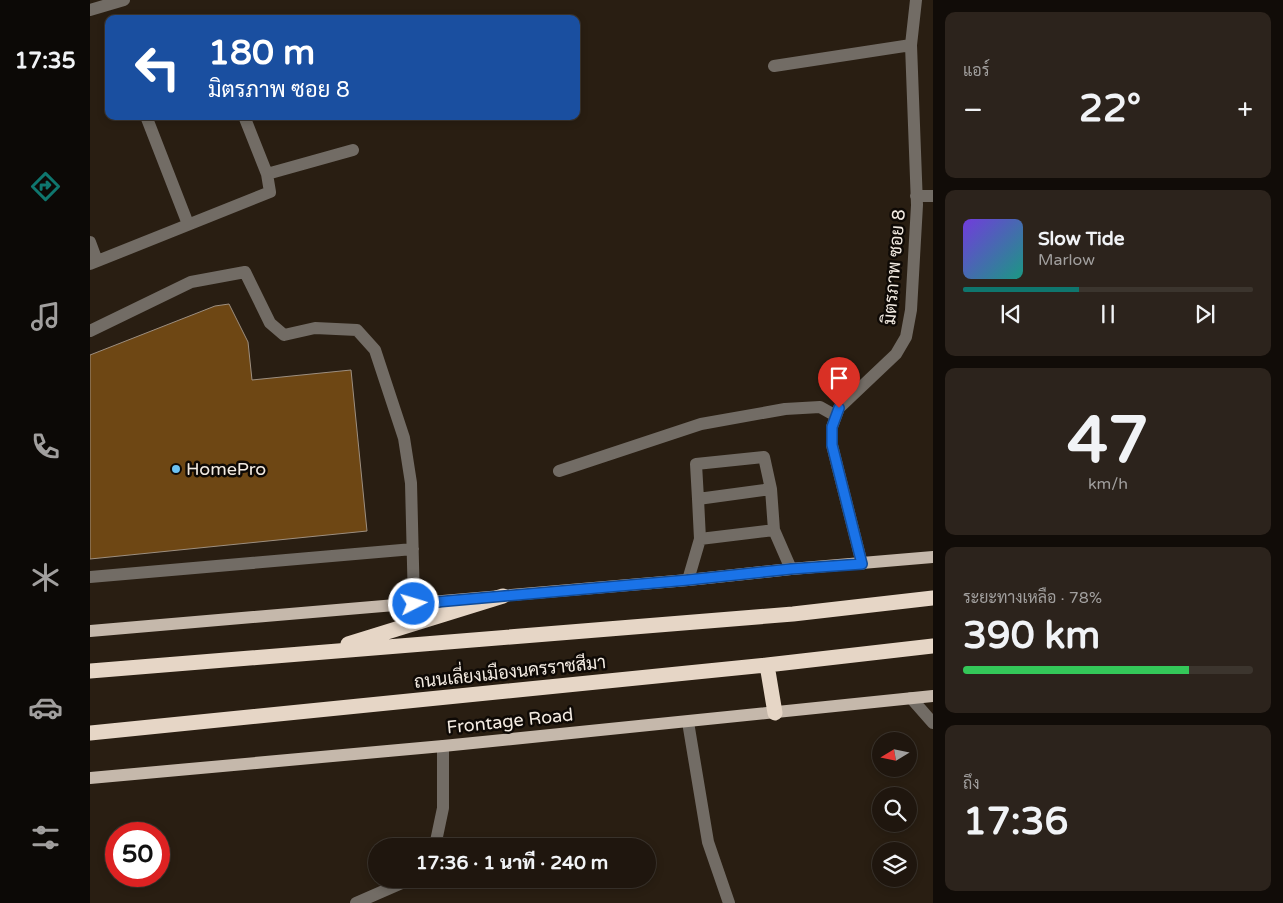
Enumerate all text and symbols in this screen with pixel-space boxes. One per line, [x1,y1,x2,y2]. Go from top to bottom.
text: 180 m [208,32,315,74]
icon: left [125,35,190,100]
text: 17:35 [15,48,75,74]
text: แอร์ [963,61,989,81]
text: มิตรภาพ ซอย 8 [208,77,350,103]
text: 22° [1079,86,1141,132]
text: − [963,93,983,127]
text: + [1237,93,1253,127]
icon: directions [28,169,63,204]
street label: มิตรภาพ ซอย 8 [878,208,910,326]
text: Slow Tide [1038,228,1125,250]
text: Marlow [1038,250,1095,270]
icon: music [28,299,63,334]
icon: previous [997,300,1025,328]
icon: pause [1094,300,1122,328]
icon: next [1191,300,1219,328]
pin [818,357,860,408]
icon: arrive [825,364,853,392]
text: 47 [1067,402,1149,481]
icon: phone [28,429,63,464]
place label: HomePro [186,458,266,480]
marker: HomePro [170,463,182,475]
text: km/h [1088,474,1128,494]
icon: climate [28,560,63,595]
position arrow [387,577,439,629]
text: ระยะทางเหลือ · 78% [963,588,1102,608]
text: 390 km [963,613,1100,659]
street label: ถนนเลี่ยงเมืองนครราชสีมา [412,646,607,693]
icon: car [28,690,63,725]
street label: Frontage Road [446,703,574,739]
north arrow [872,732,918,778]
map controls [872,732,917,887]
text: ถึง [963,774,980,794]
button: search [872,787,917,832]
text: 17:36 [963,799,1068,845]
icon: filters [28,820,63,855]
speed limit sign: 50 [105,822,170,887]
button: layers [872,842,917,887]
text: 17:36 · 1 นาที · 240 m [416,852,608,874]

